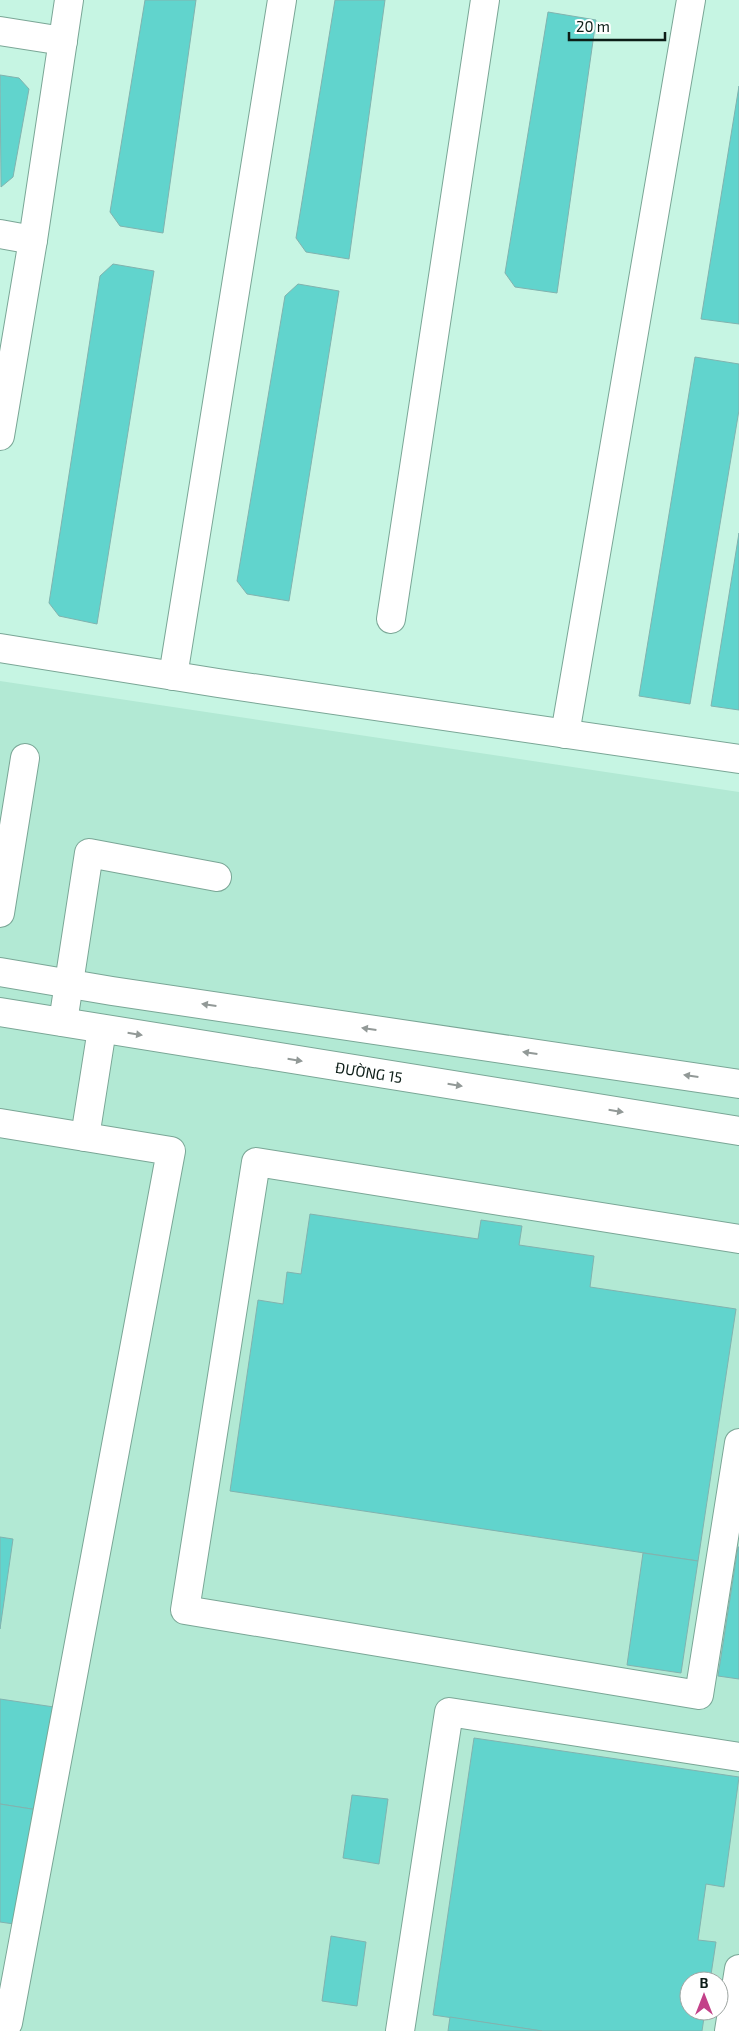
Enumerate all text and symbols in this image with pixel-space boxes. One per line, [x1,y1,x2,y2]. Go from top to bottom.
scale bar [569,10,665,42]
text: 20 m [576,17,610,35]
one-way arrow [200,1001,216,1009]
one-way arrow [361,1025,377,1033]
one-way arrow [127,1030,143,1038]
one-way arrow [522,1048,538,1056]
one-way arrow [287,1056,303,1064]
street label: ĐƯỜNG 15 [334,1058,404,1086]
one-way arrow [682,1072,698,1080]
one-way arrow [448,1082,464,1090]
one-way arrow [608,1107,624,1115]
north arrow [679,1971,729,2021]
text: B [700,1974,709,1991]

